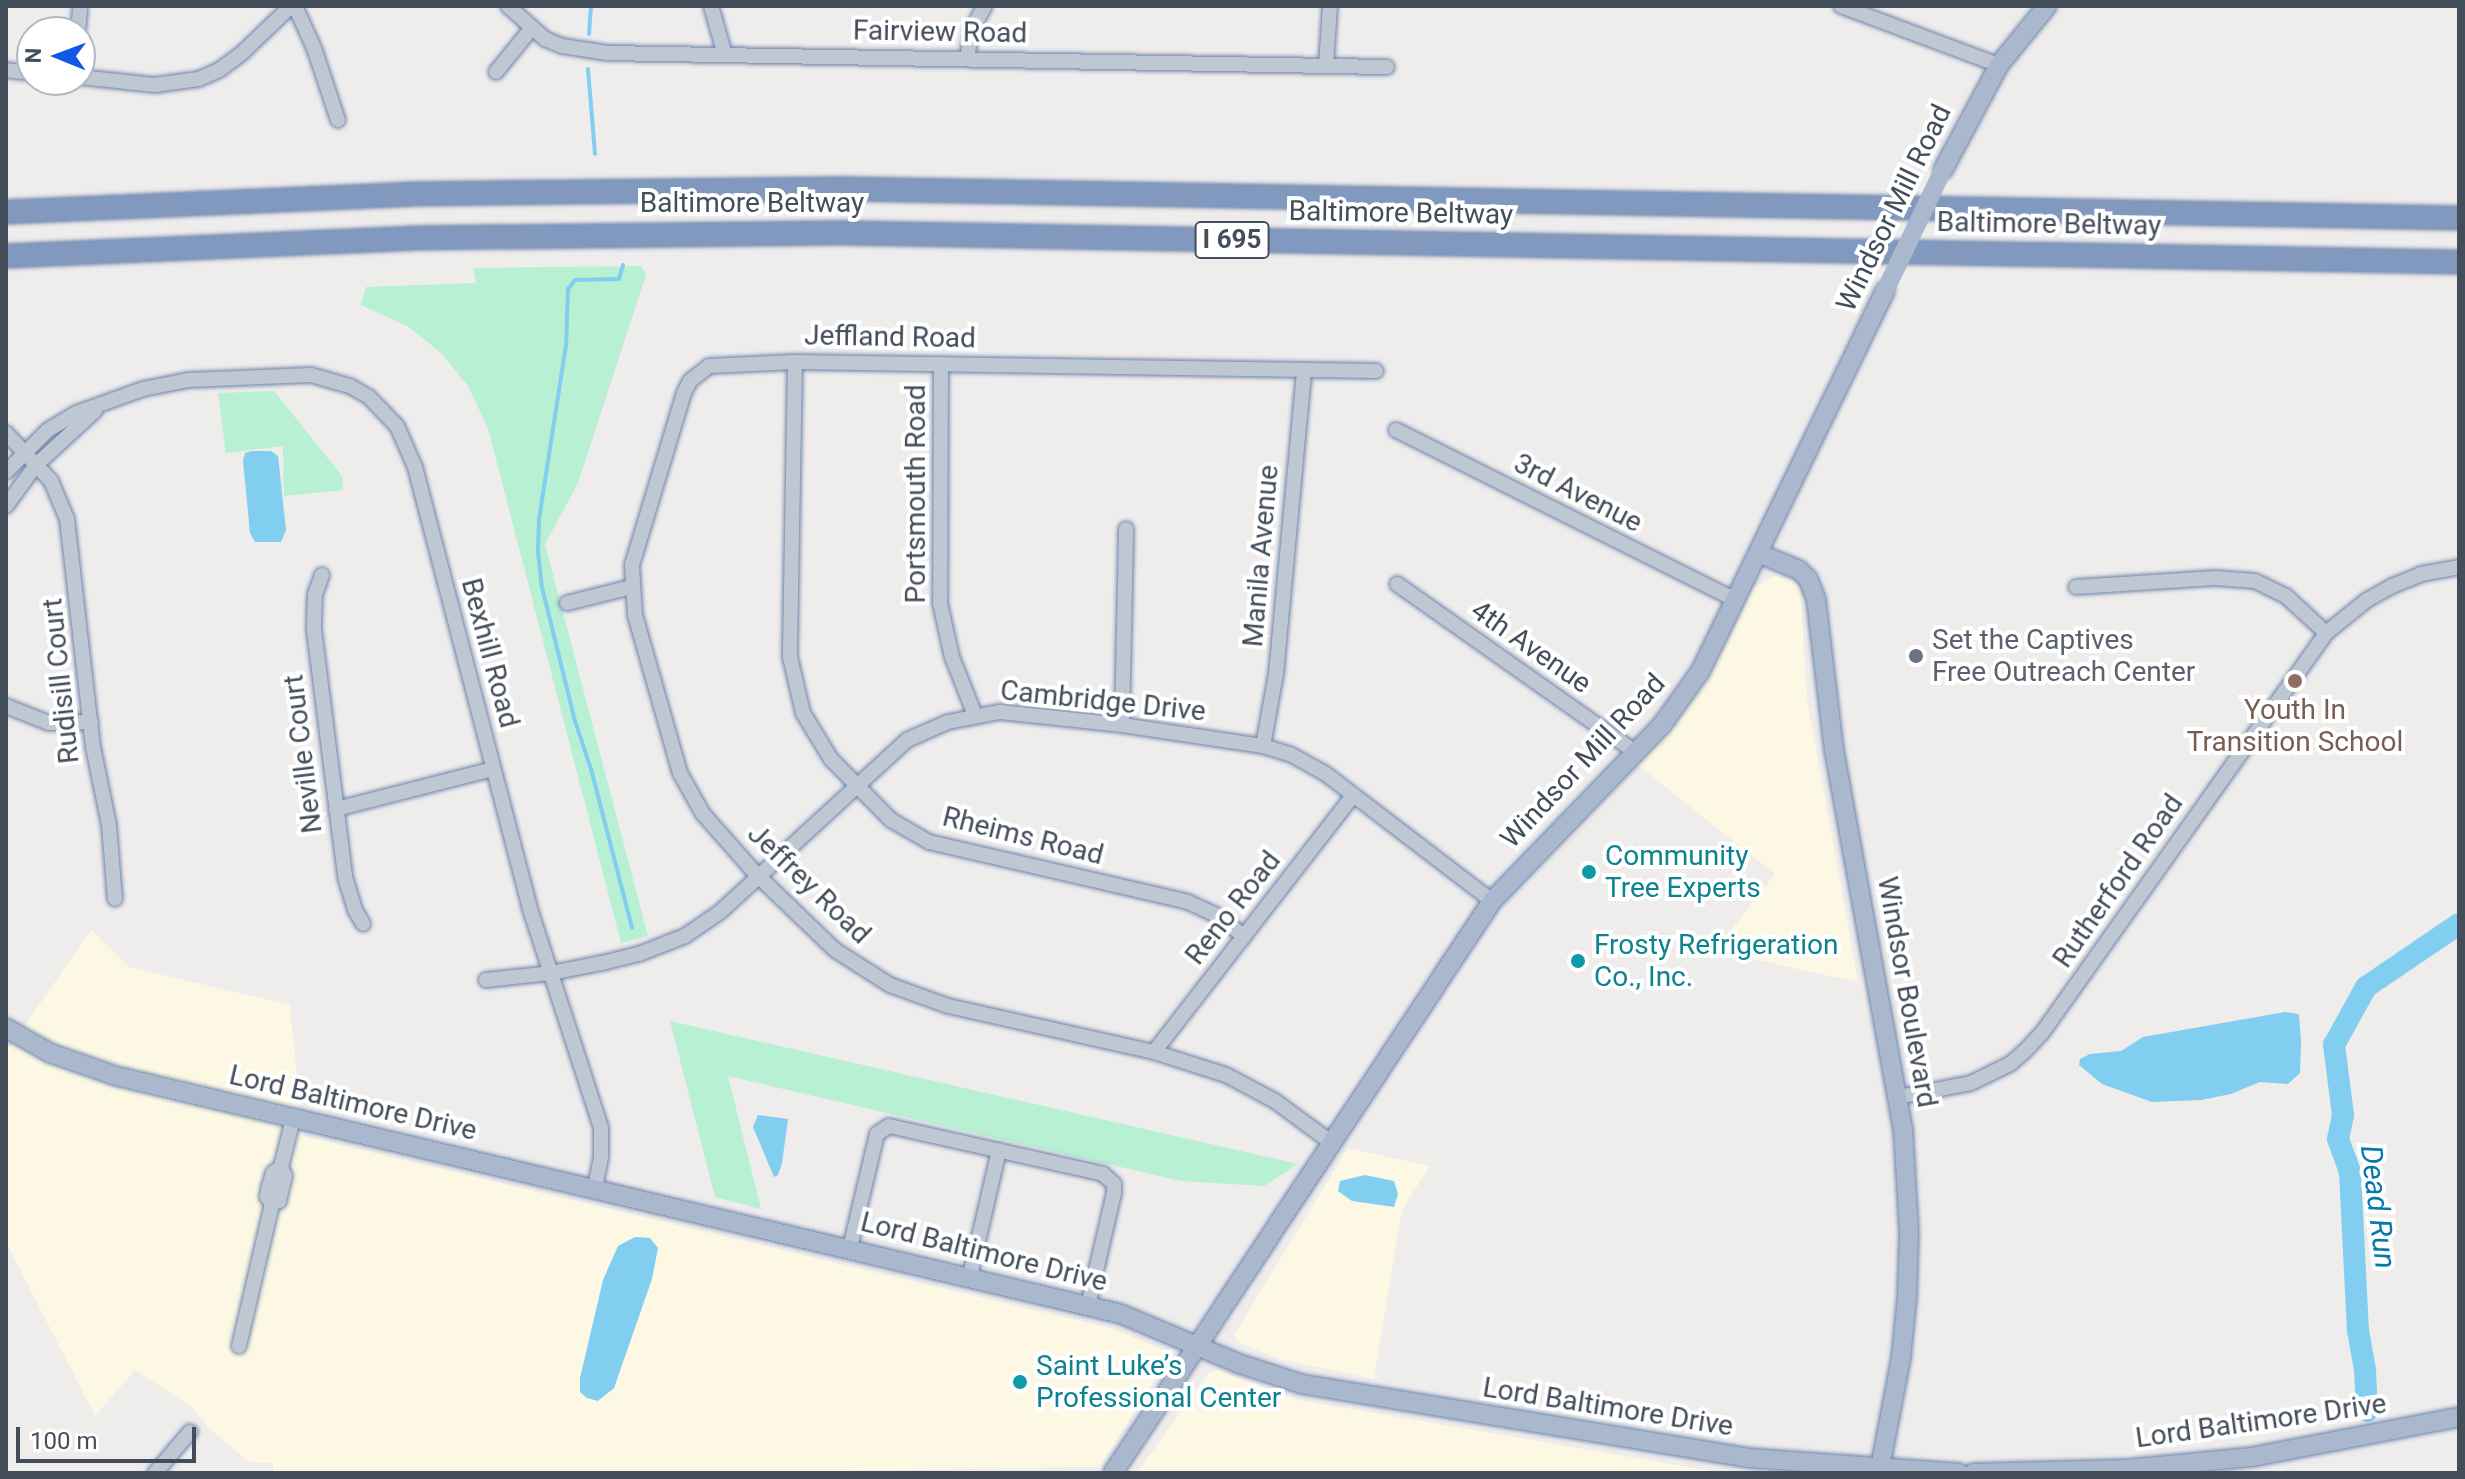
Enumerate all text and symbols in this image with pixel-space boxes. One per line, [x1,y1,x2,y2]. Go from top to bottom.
street label: Fairview Road [853,14,1027,50]
north arrow [16,16,96,96]
text: N [21,48,46,64]
street label: Windsor Mill Road [1829,99,1959,317]
street label: Baltimore Beltway [640,186,864,220]
street label: Baltimore Beltway [1288,194,1514,232]
street label: Baltimore Beltway [1936,205,2162,243]
road number: I 695 [1194,218,1270,262]
street label: Jeffland Road [804,319,976,355]
street label: Portsmouth Road [899,385,933,603]
street label: 3rd Avenue [1508,446,1648,540]
street label: Manila Avenue [1236,464,1286,648]
street label: Bexhill Road [454,575,526,731]
street label: 4th Avenue [1465,593,1597,701]
street label: Rudisill Court [36,597,86,765]
place label: Set the Captives Free Outreach Center [1932,623,2195,689]
marker: Set the Captives Free Outreach Center [1907,647,1925,665]
street label: Windsor Mill Road [1494,667,1672,855]
marker: Youth In Transition School [2286,672,2304,690]
street label: Neville Court [277,673,329,835]
street label: Cambridge Drive [999,674,1207,728]
place label: Youth In Transition School [2187,693,2403,759]
street label: Rutherford Road [2046,788,2190,974]
street label: Rheims Road [939,800,1107,872]
street label: Jeffrey Road [740,817,878,951]
place label: Community Tree Experts [1605,839,1761,905]
street label: Reno Road [1178,845,1288,971]
marker: Community Tree Experts [1580,863,1598,881]
street label: Windsor Boulevard [1870,874,1944,1110]
place label: Frosty Refrigeration Co., Inc. [1594,928,1838,994]
marker: Frosty Refrigeration Co., Inc. [1569,952,1587,970]
street label: Lord Baltimore Drive [226,1058,480,1148]
water label: Dead Run [2353,1143,2403,1271]
street label: Lord Baltimore Drive [857,1205,1111,1299]
place label: Saint Luke’s Professional Center [1036,1349,1281,1415]
street label: Lord Baltimore Drive [1480,1371,1736,1443]
marker: Saint Luke’s Professional Center [1011,1373,1029,1391]
street label: Lord Baltimore Drive [2133,1387,2389,1455]
scale bar [20,1411,200,1461]
text: 100 m [30,1427,97,1455]

